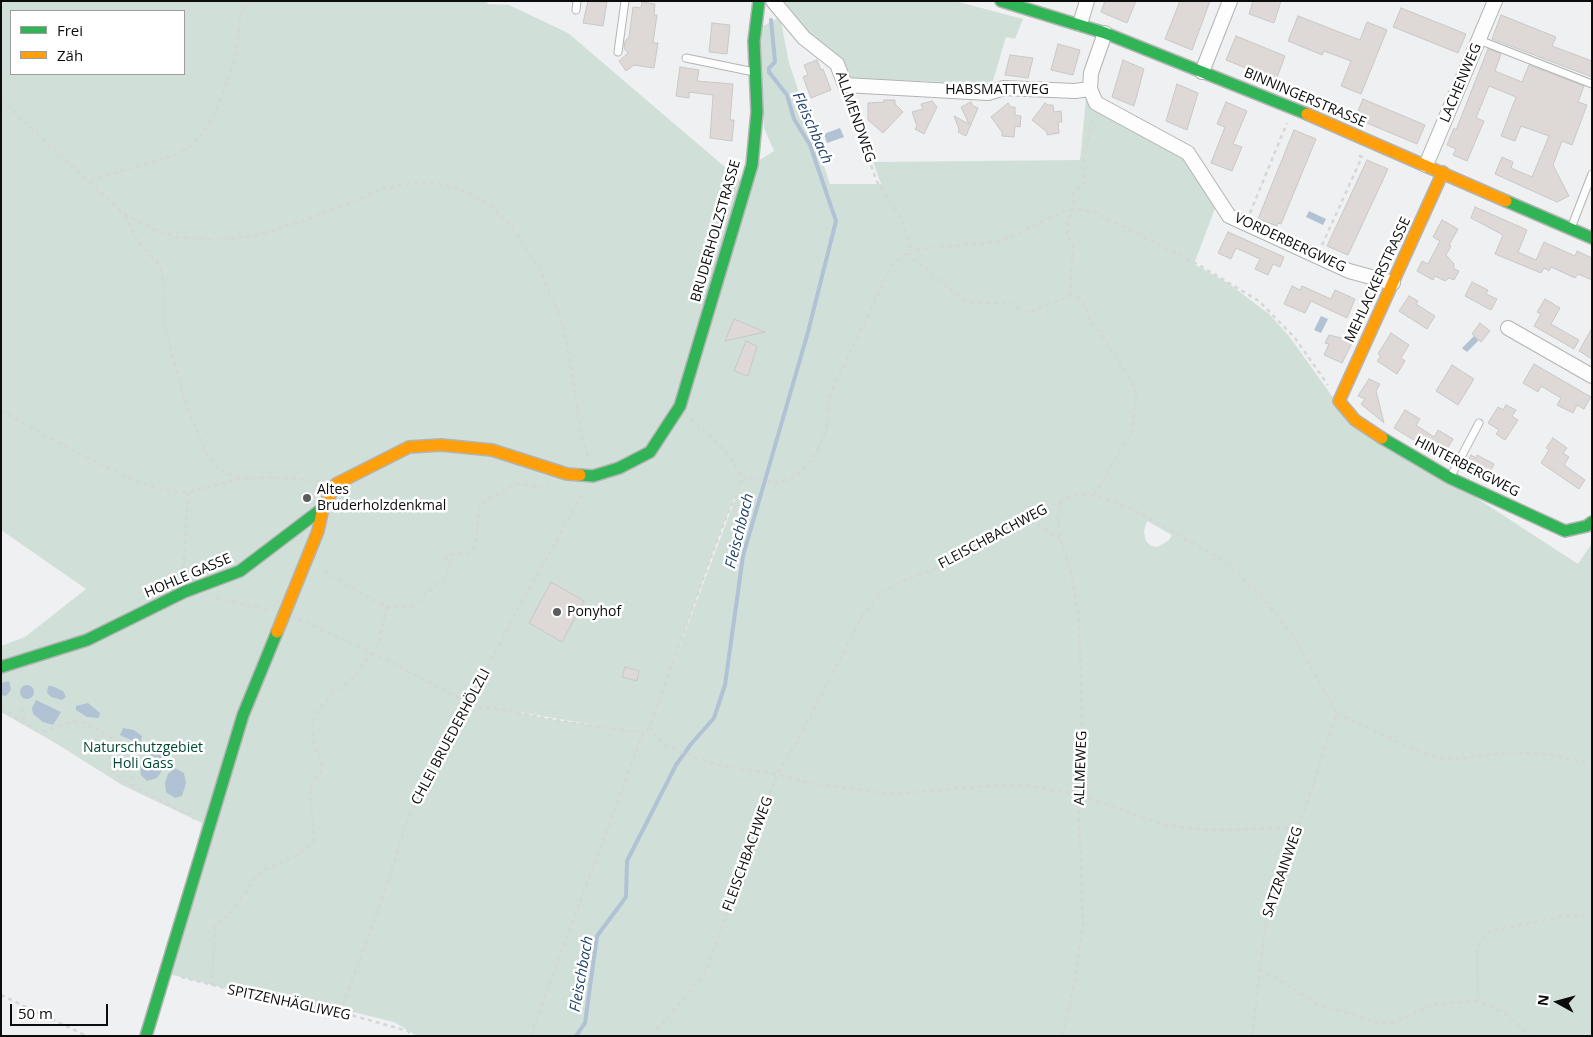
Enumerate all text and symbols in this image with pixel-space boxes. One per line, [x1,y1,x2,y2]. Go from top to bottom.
legend [10,10,185,75]
text: Frei [57,20,83,40]
street label: LACHENWEG [1437,41,1485,125]
text: Zäh [57,45,83,65]
street label: BINNINGERSTRASSE [1241,65,1369,131]
street label: ALLMENDWEG [832,69,878,165]
street label: HABSMATTWEG [945,82,1049,98]
water label: Fleischbach [788,89,836,167]
street label: BRUDERHOLZSTRASSE [688,158,744,304]
street label: VORDERBERGWEG [1232,210,1348,276]
street label: MEHLACKERSTRASSE [1342,215,1414,345]
street label: HINTERBERGWEG [1412,433,1522,501]
place label: Altes Bruderholzdenkmal [317,482,446,514]
marker: Altes Bruderholzdenkmal [301,492,313,504]
water label: Fleischbach [722,492,758,570]
street label: FLEISCHBACHWEG [936,501,1050,573]
street label: HOHLE GASSE [142,550,234,602]
place label: Ponyhof [567,604,621,620]
marker: Ponyhof [551,606,563,618]
street label: CHLEI BRUEDERHÖLZLI [408,666,494,808]
street label: ALLMEWEG [1071,730,1091,806]
park label: Naturschutzgebiet Holi Gass [83,740,203,772]
street label: FLEISCHBACHWEG [719,794,777,914]
street label: SATZRAINWEG [1260,824,1306,920]
water label: Fleischbach [566,935,598,1013]
north arrow [1533,977,1583,1027]
street label: SPITZENHÄGLIWEG [226,982,352,1024]
text: N [1532,993,1553,1007]
scale bar [12,994,110,1026]
text: 50 m [18,1003,53,1023]

